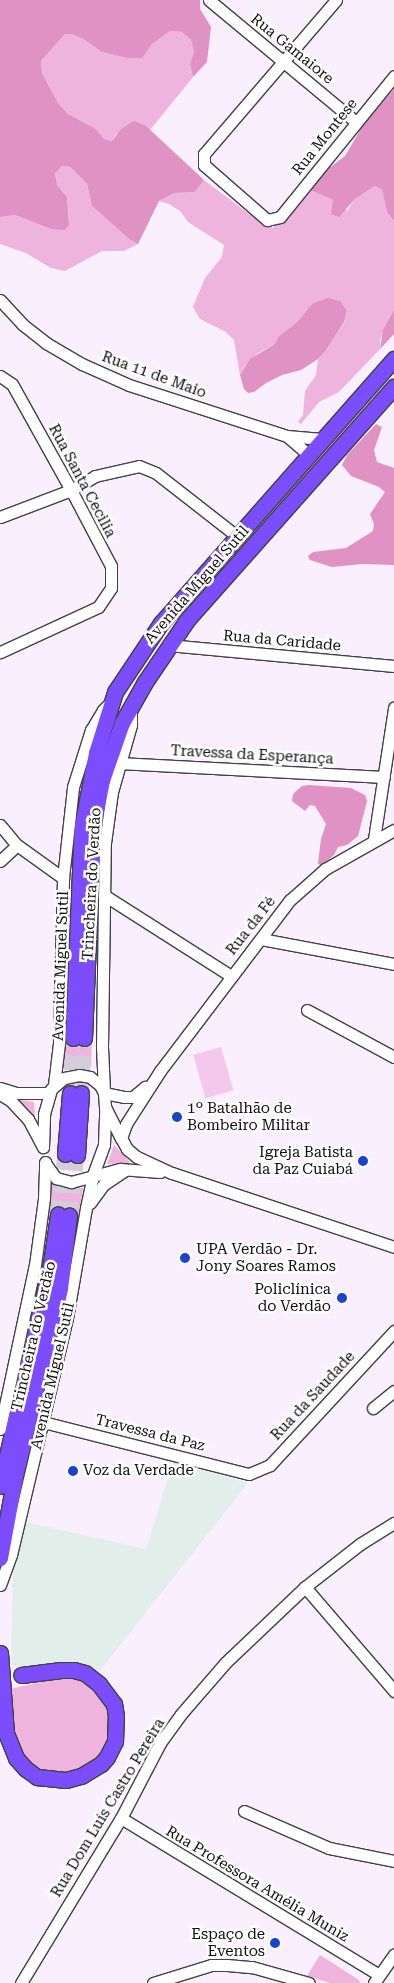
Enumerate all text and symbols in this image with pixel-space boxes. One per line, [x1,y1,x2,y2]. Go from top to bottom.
street label: Rua Gamaiore [247,10,337,88]
street label: Rua Montese [289,95,361,179]
street label: Rua 11 de Maio [99,348,209,402]
street label: Rua Santa Cecilia [44,421,120,541]
street label: Avenida Miguel Sutil [141,523,253,647]
street label: Rua da Caridade [222,627,342,655]
street label: Travessa da Esperança [170,742,334,768]
street label: Trincheira do Verdão [79,807,105,961]
street label: Avenida Miguel Sutil [49,891,73,1041]
street label: Rua da Fé [223,893,279,959]
place label: 1º Batalhão de Bombeiro Militar [187,1099,310,1134]
marker: 1º Batalhão de Bombeiro Militar [171,1111,183,1123]
place label: Igreja Batista da Paz Cuiabá [252,1143,353,1178]
marker: Igreja Batista da Paz Cuiabá [357,1155,369,1167]
place label: UPA Verdão - Dr. Jony Soares Ramos [196,1240,336,1275]
marker: UPA Verdão - Dr. Jony Soares Ramos [178,1251,192,1265]
street label: Trincheira do Verdão [8,1259,60,1413]
place label: Policlínica do Verdão [254,1280,331,1315]
marker: Policlínica do Verdão [335,1291,349,1305]
street label: Avenida Miguel Sutil [27,1301,79,1451]
street label: Rua da Saudade [267,1348,359,1444]
street label: Travessa da Paz [93,1411,207,1455]
place label: Voz da Verdade [83,1462,194,1480]
marker: Voz da Verdade [67,1465,79,1477]
street label: Rua Dom Luís Castro Pereira [47,1715,169,1901]
street label: Rua Professora Amélia Muniz [162,1822,352,1946]
place label: Espaço de Eventos [191,1925,265,1960]
marker: Espaço de Eventos [269,1937,281,1949]

